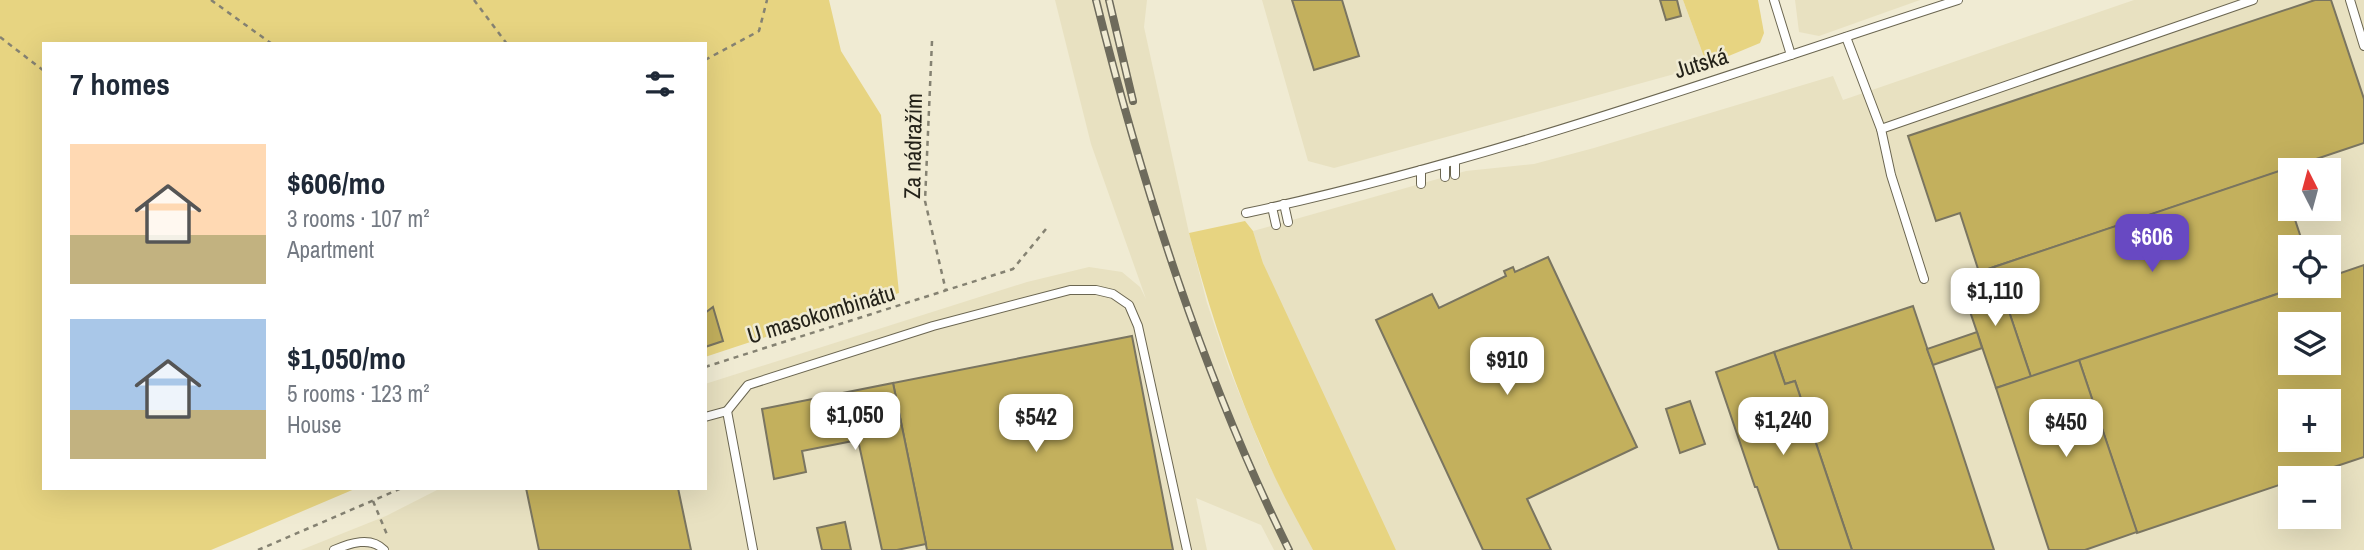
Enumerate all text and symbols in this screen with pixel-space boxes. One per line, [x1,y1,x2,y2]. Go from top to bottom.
street label: Jutská [1670,40,1732,85]
text: 7 homes [70,64,170,104]
icon: filters [641,65,679,103]
street label: Za nádražím [896,93,929,199]
north arrow [2278,158,2342,220]
map controls [2278,158,2341,529]
text: $606/mo [287,163,385,203]
icon: home [126,172,210,256]
text: 3 rooms · 107 m² [287,203,430,234]
pin: $606 [2111,215,2193,274]
text: $606 [2131,221,2173,252]
text: Apartment [287,234,374,265]
button: locate [2278,235,2341,298]
pin: $1,110 [1938,268,2052,328]
text: $1,110 [1967,275,2023,306]
street label: U masokombinátu [743,276,899,351]
button: layers [2278,312,2341,375]
text: $1,050/mo [287,338,406,378]
pin: $910 [1466,338,1548,397]
text: $910 [1486,344,1528,375]
icon: home [126,347,210,431]
text: 5 rooms · 123 m² [287,378,430,409]
button: + [2278,389,2341,452]
pin: $1,050 [798,392,912,452]
pin: $542 [995,394,1077,454]
pin: $1,240 [1726,398,1840,457]
text: $1,050 [826,399,884,430]
pin: $450 [2025,400,2107,459]
text: $542 [1015,401,1057,432]
text: $1,240 [1754,404,1812,435]
text: $450 [2045,406,2087,437]
text: House [287,409,342,440]
button: − [2278,466,2341,529]

